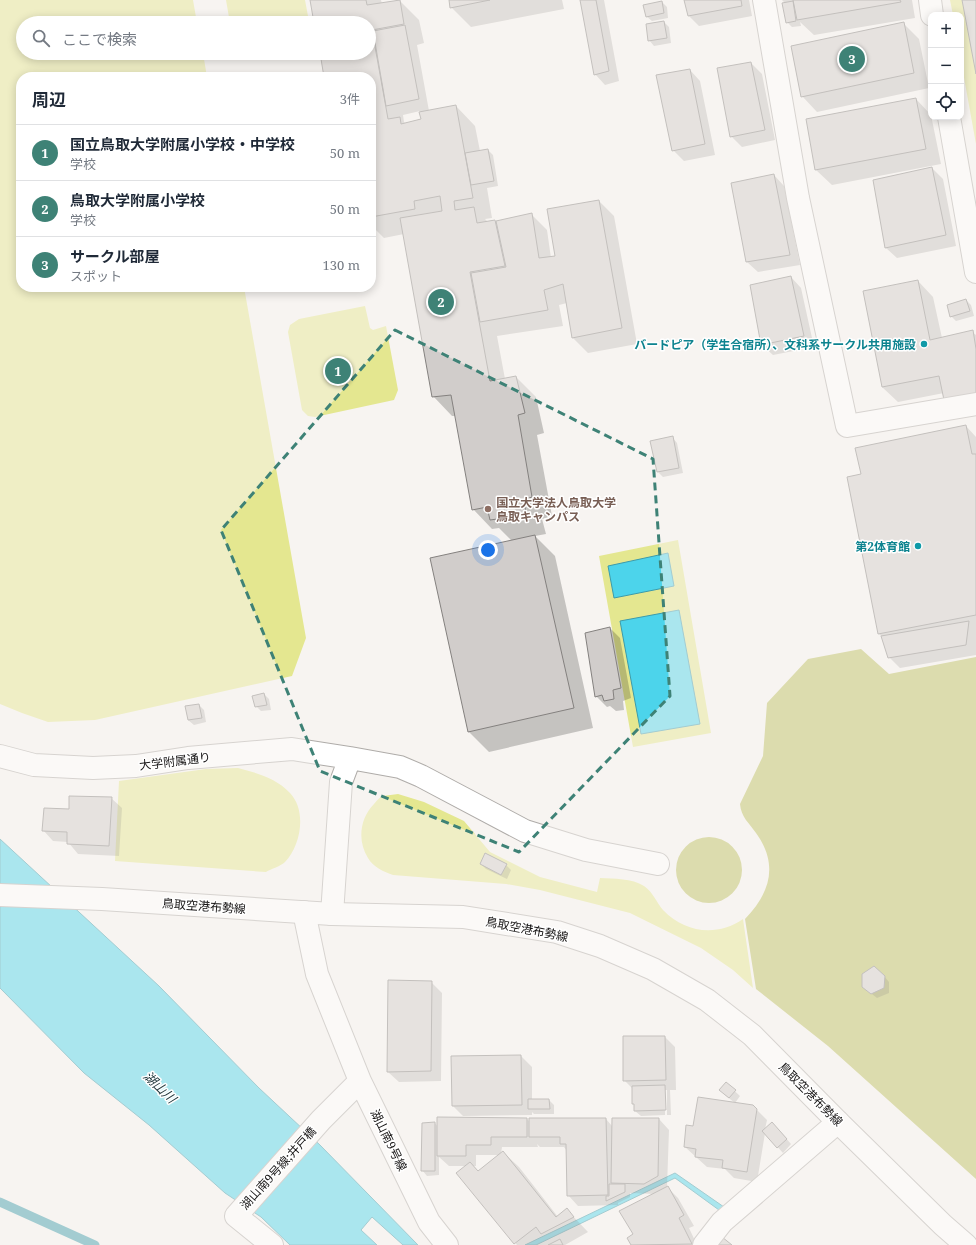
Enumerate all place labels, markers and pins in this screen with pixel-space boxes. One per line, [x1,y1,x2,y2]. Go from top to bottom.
pin: 3 [839,44,865,74]
pin: 2 [428,287,454,317]
place label: バードピア（学生合宿所）、文科系サークル共用施設 [634,336,916,353]
marker: バードピア（学生合宿所）、文科系サークル共用施設 [919,339,929,349]
pin: 1 [325,356,351,386]
place label: 国立大学法人鳥取大学 鳥取キャンパス [496,494,616,525]
marker: 国立大学法人鳥取大学 鳥取キャンパス [483,504,493,514]
place label: 第2体育館 [855,538,910,555]
marker: 第2体育館 [913,541,923,551]

